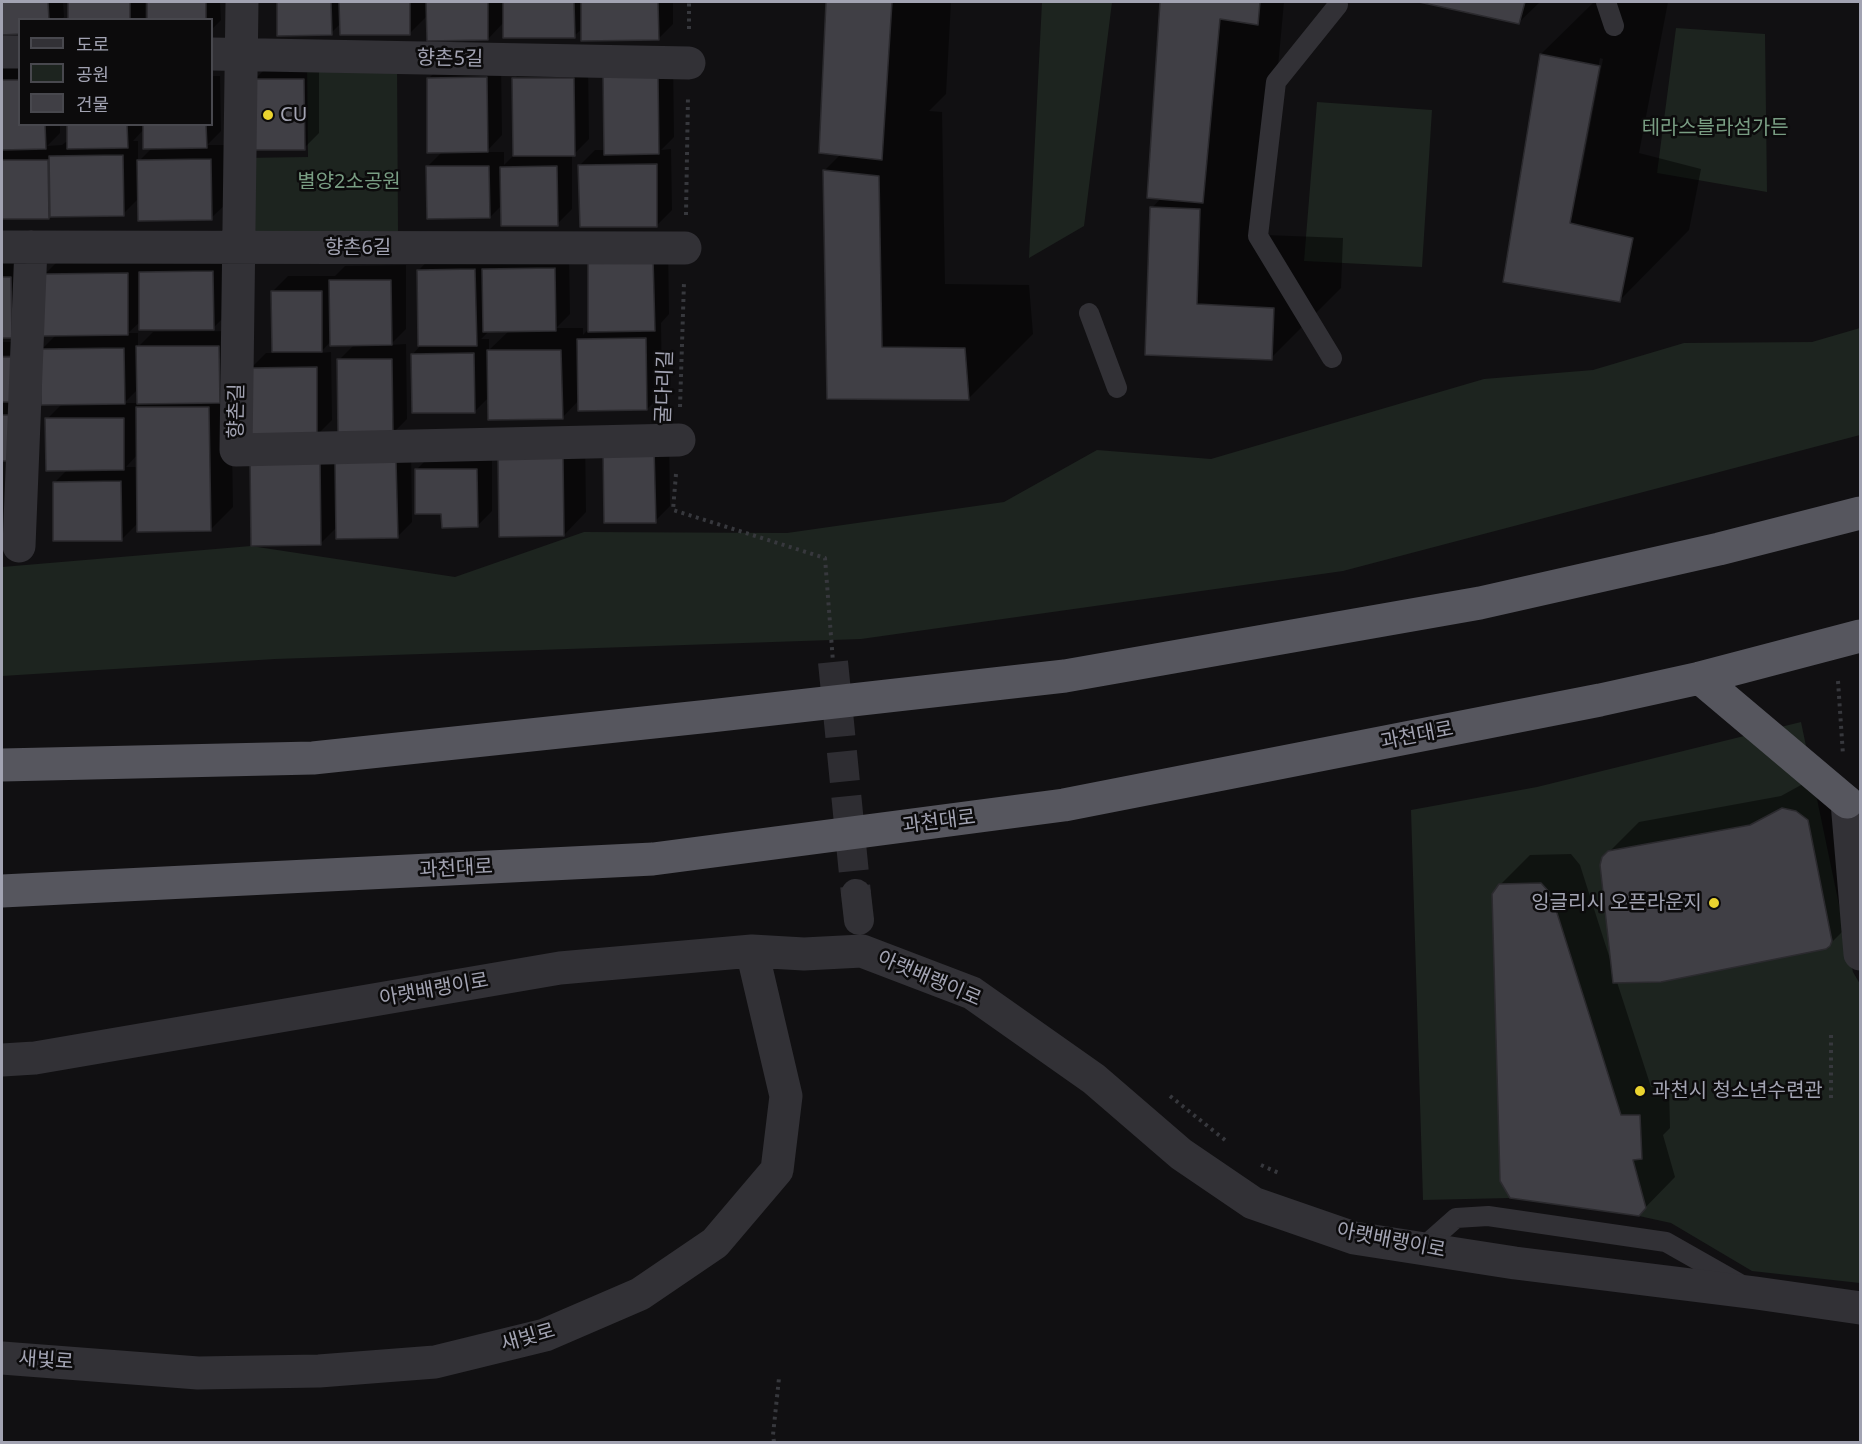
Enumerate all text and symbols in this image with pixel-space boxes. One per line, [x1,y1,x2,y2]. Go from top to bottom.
legend [18,18,213,126]
text: 도로 [76,32,109,56]
street label: 향촌5길 [416,46,484,72]
text: 공원 [76,62,109,86]
text: 건물 [76,92,109,116]
place label: CU [280,103,307,127]
marker: CU [261,108,275,122]
park label: 테라스블라섬가든 [1641,116,1789,140]
park label: 별양2소공원 [297,170,401,194]
street label: 향촌6길 [325,236,391,260]
street label: 굴다리길 [652,350,678,424]
street label: 향촌길 [225,383,249,439]
street label: 과천대로 [1379,717,1455,755]
street label: 과천대로 [901,806,977,838]
street label: 과천대로 [419,855,493,883]
place label: 잉글리시 오픈라운지 [1531,891,1702,915]
marker: 잉글리시 오픈라운지 [1707,896,1721,910]
street label: 아랫배랭이로 [873,946,985,1012]
street label: 아랫배랭이로 [378,969,490,1011]
place label: 과천시 청소년수련관 [1652,1079,1823,1103]
marker: 과천시 청소년수련관 [1633,1084,1647,1098]
street label: 아랫배랭이로 [1335,1219,1447,1263]
street label: 새빛로 [498,1319,558,1357]
street label: 새빛로 [18,1347,74,1375]

